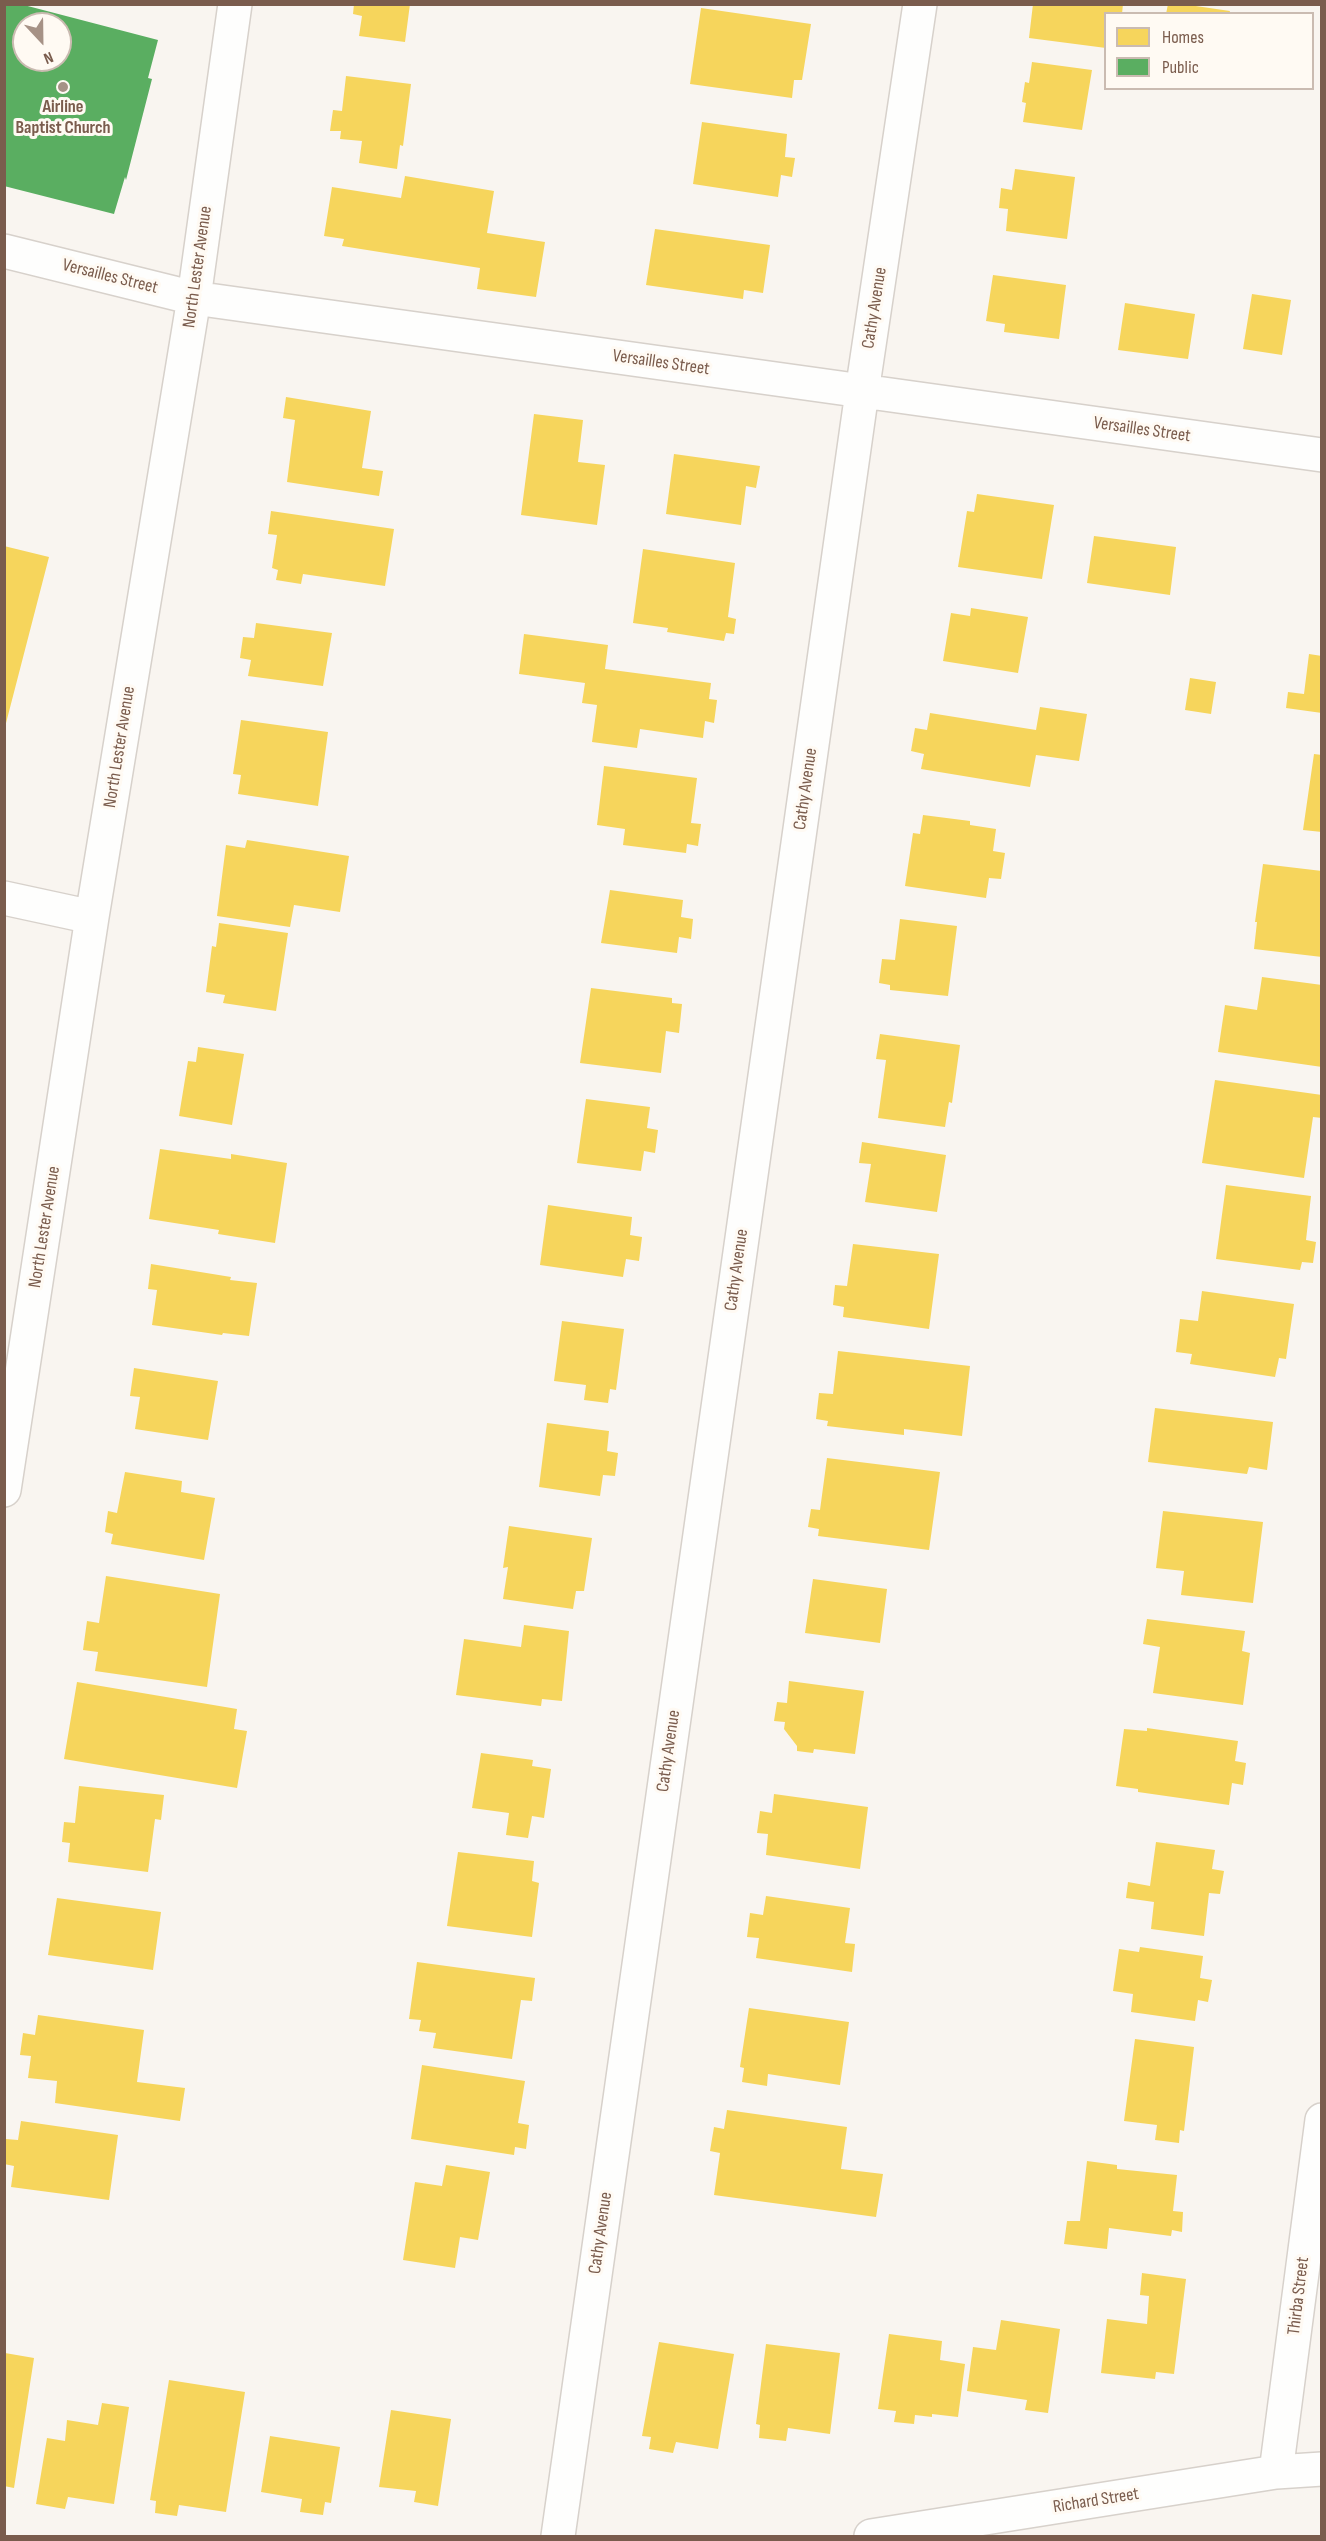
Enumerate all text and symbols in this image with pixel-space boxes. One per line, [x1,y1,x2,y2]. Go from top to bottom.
north arrow [12,12,72,72]
legend [1104,12,1314,90]
text: Homes [1162,27,1204,48]
text: N [41,47,56,68]
text: Public [1162,57,1199,78]
marker: Airline Baptist Church [56,80,70,94]
place label: Airline Baptist Church [15,96,111,138]
street label: North Lester Avenue [179,205,217,329]
street label: Versailles Street [60,255,160,299]
street label: Cathy Avenue [858,266,892,350]
street label: Versailles Street [611,346,711,380]
street label: Versailles Street [1092,413,1192,447]
street label: North Lester Avenue [100,685,140,809]
street label: Cathy Avenue [790,747,822,831]
street label: North Lester Avenue [25,1165,65,1289]
street label: Cathy Avenue [721,1228,753,1312]
street label: Cathy Avenue [653,1709,685,1793]
street label: Cathy Avenue [585,2191,617,2275]
street label: Thirba Street [1283,2256,1315,2336]
street label: Richard Street [1051,2484,1141,2518]

